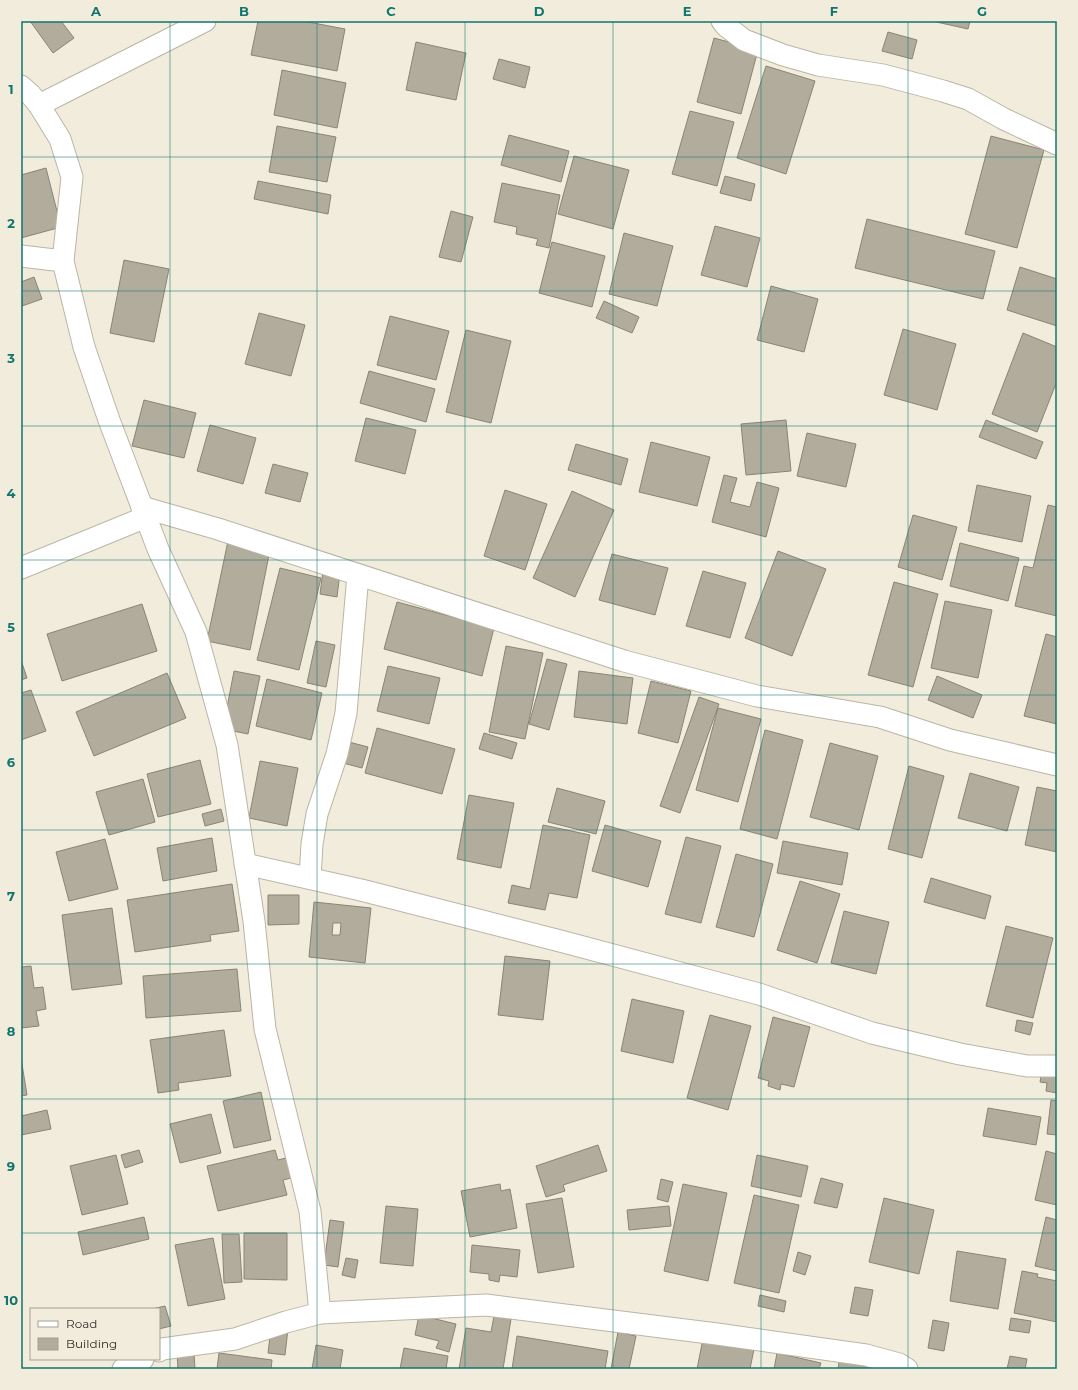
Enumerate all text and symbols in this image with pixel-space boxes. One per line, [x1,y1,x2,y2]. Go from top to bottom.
text: A [90,3,102,19]
text: B [239,3,249,19]
text: C [386,3,396,19]
text: D [534,3,545,19]
text: E [683,3,692,19]
text: F [830,3,838,19]
text: G [977,3,987,19]
text: 1 [8,81,14,97]
text: 2 [7,215,15,231]
text: 3 [6,350,15,366]
text: 4 [7,485,16,501]
text: 5 [7,619,15,635]
text: 6 [7,754,16,770]
text: 7 [7,888,15,904]
text: 8 [7,1023,16,1039]
text: 9 [7,1158,15,1174]
text: 10 [4,1292,18,1308]
legend [30,1308,160,1360]
text: Road [66,1316,97,1331]
text: Building [66,1336,117,1351]

